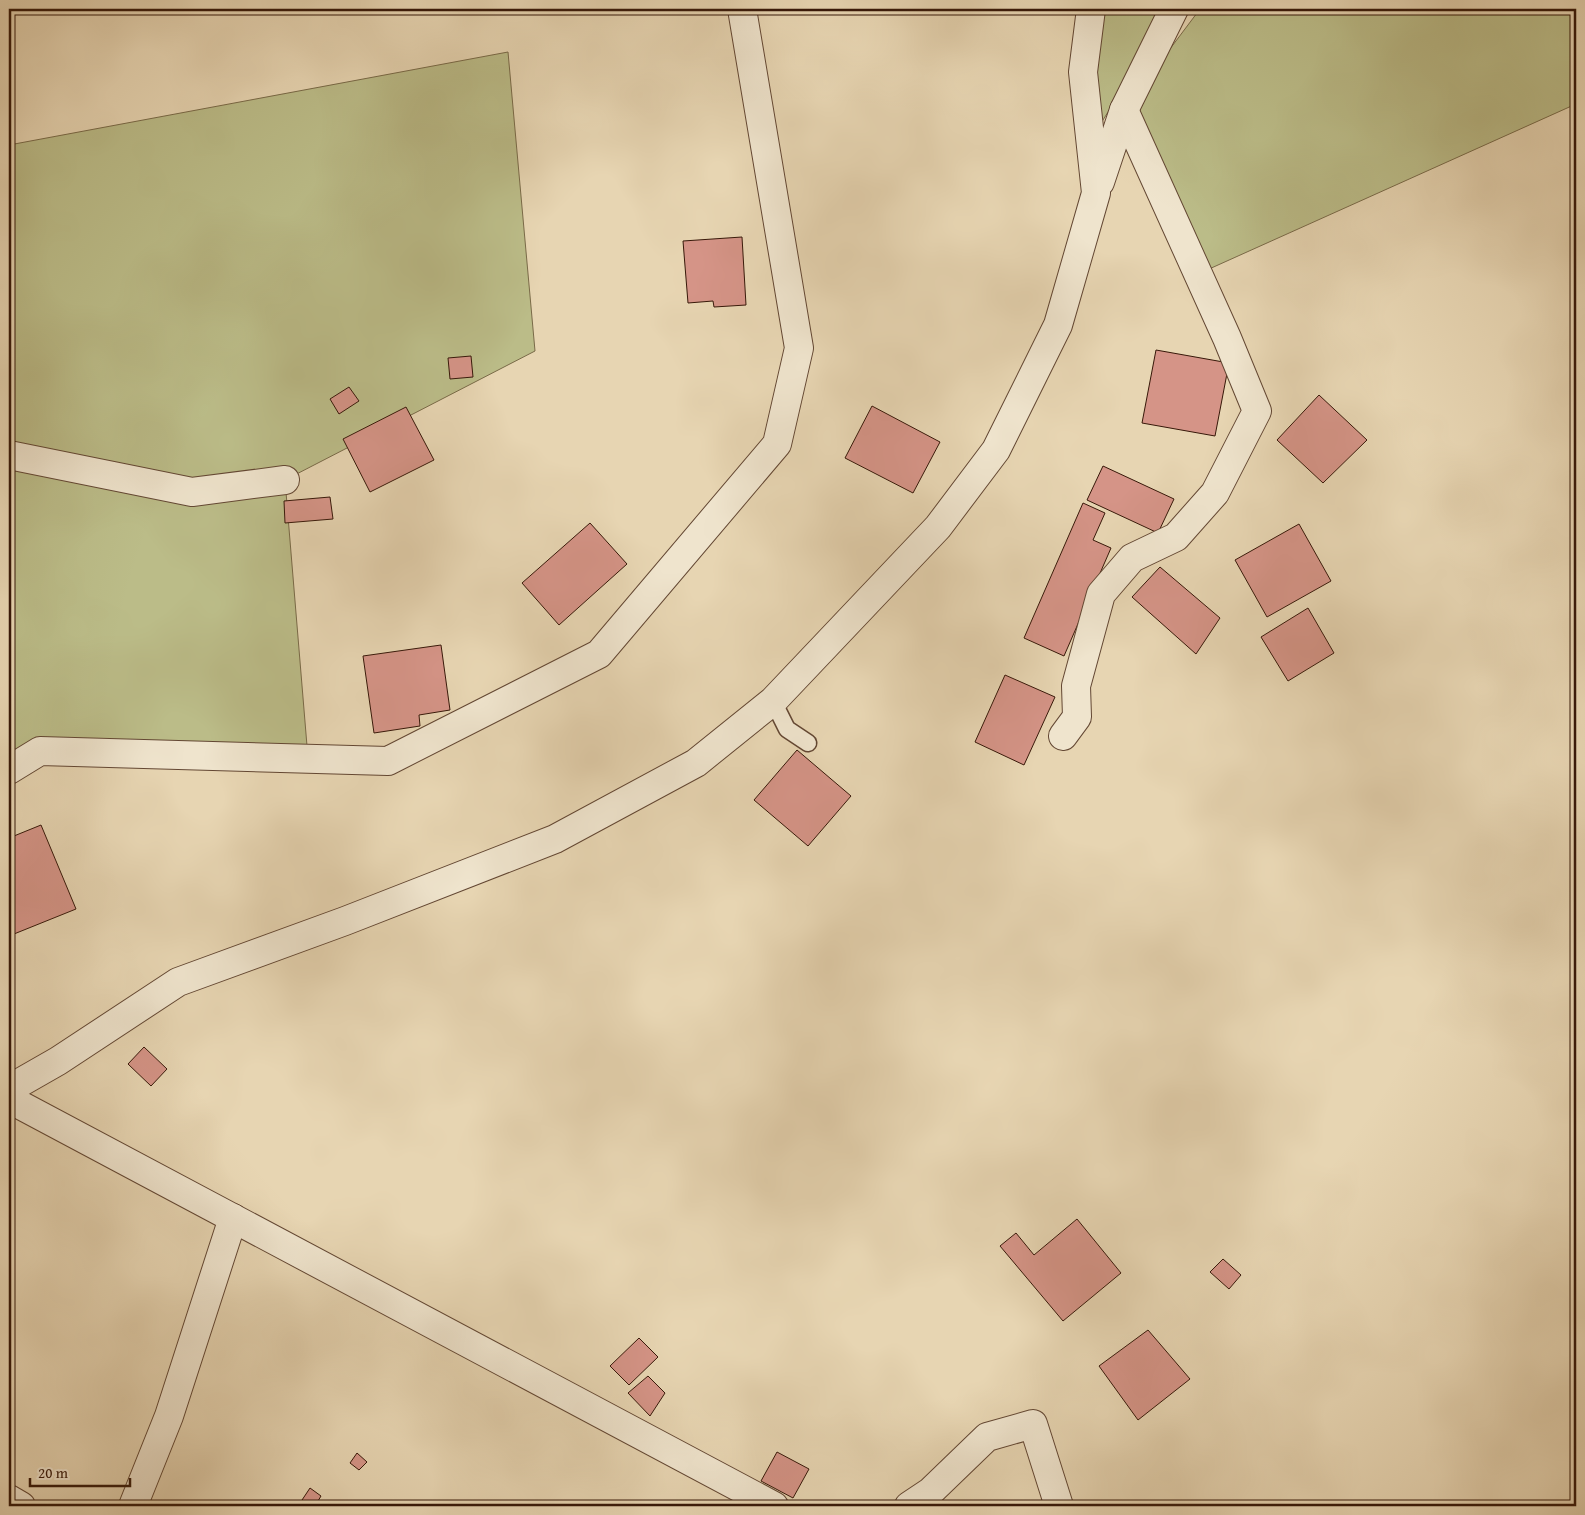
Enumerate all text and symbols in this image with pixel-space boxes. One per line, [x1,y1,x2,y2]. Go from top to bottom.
scale bar [30,1455,130,1487]
text: 20 m [38,1462,69,1483]

